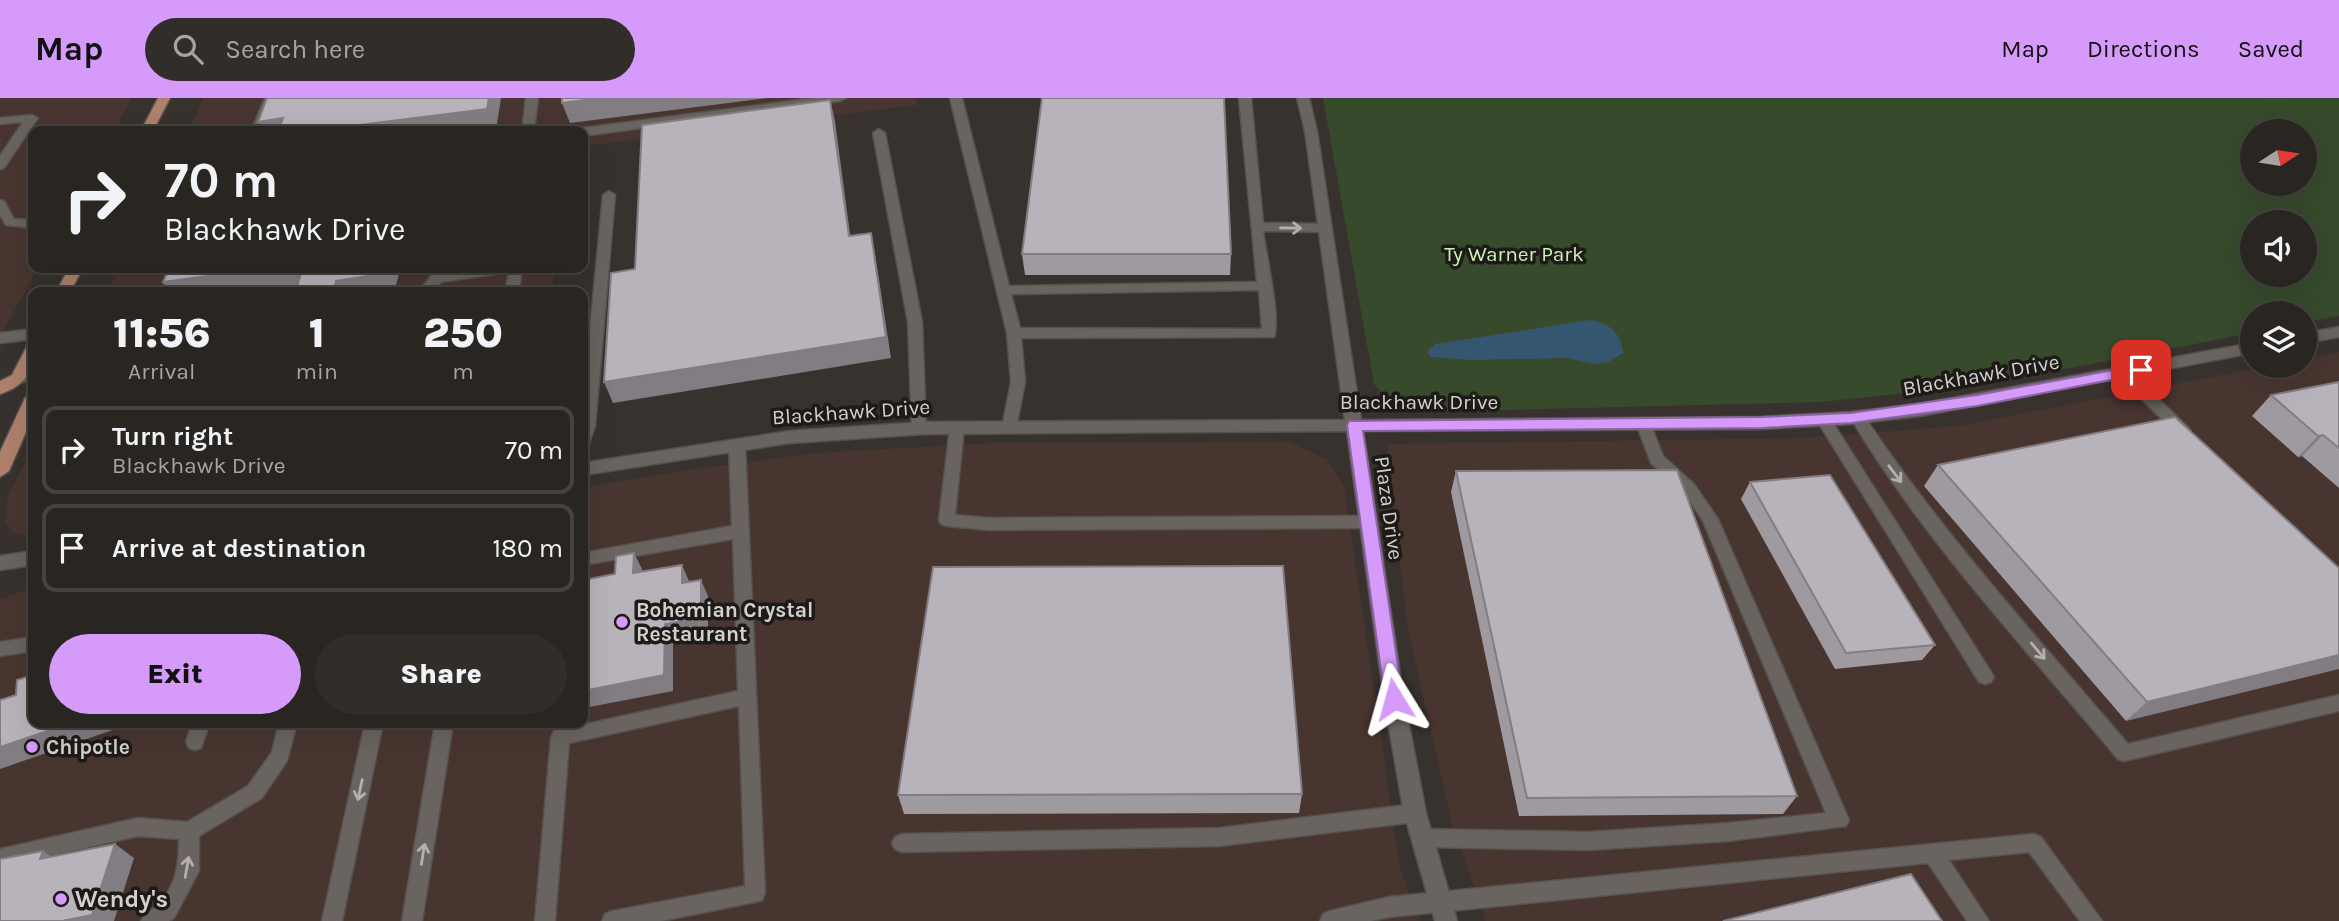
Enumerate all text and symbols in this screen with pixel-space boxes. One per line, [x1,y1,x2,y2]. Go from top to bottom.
search box [145,18,635,81]
text: Map [35,30,103,68]
icon: search [169,30,207,68]
text: Search here [225,34,365,65]
text: Map [2001,35,2049,63]
text: Directions [2087,35,2200,63]
text: Saved [2238,35,2304,63]
north arrow [2240,119,2317,196]
map controls [2240,119,2317,378]
text: 70 m [164,152,278,209]
icon: right [49,154,140,245]
button: sound [2240,210,2317,287]
text: Blackhawk Drive [164,211,406,248]
one-way arrow [1280,221,1303,235]
park label: Ty Warner Park [1444,242,1584,266]
button: layers [2240,301,2317,378]
text: 11:56 [113,308,211,358]
text: 1 [309,308,325,358]
text: 250 [423,308,503,358]
pin [2111,340,2171,400]
street label: Blackhawk Drive [1901,349,2061,401]
icon: arrive [2122,351,2160,389]
text: Arrival [128,358,195,385]
text: min [296,358,338,385]
text: m [452,358,474,385]
street label: Blackhawk Drive [1340,390,1498,414]
street label: Blackhawk Drive [771,395,931,429]
text: Turn right [112,421,233,452]
icon: right [53,431,91,469]
text: 70 m [505,435,563,466]
text: Blackhawk Drive [112,452,286,479]
street label: Plaza Drive [1370,455,1408,561]
one-way arrow [1888,464,1903,482]
icon: arrive [53,529,91,567]
text: Arrive at destination [112,533,366,564]
text: 180 m [493,533,563,564]
place label: Bohemian Crystal Restaurant [636,598,813,646]
marker: Bohemian Crystal Restaurant [614,614,630,630]
button: Exit [49,634,301,714]
button: Share [315,634,567,714]
one-way arrow [2030,641,2046,659]
position arrow [1357,662,1431,736]
place label: Chipotle [46,735,130,759]
marker: Chipotle [24,739,40,755]
one-way arrow [352,778,366,801]
one-way arrow [417,843,430,866]
one-way arrow [181,856,194,879]
place label: Wendy's [75,885,168,913]
marker: Wendy's [53,891,69,907]

